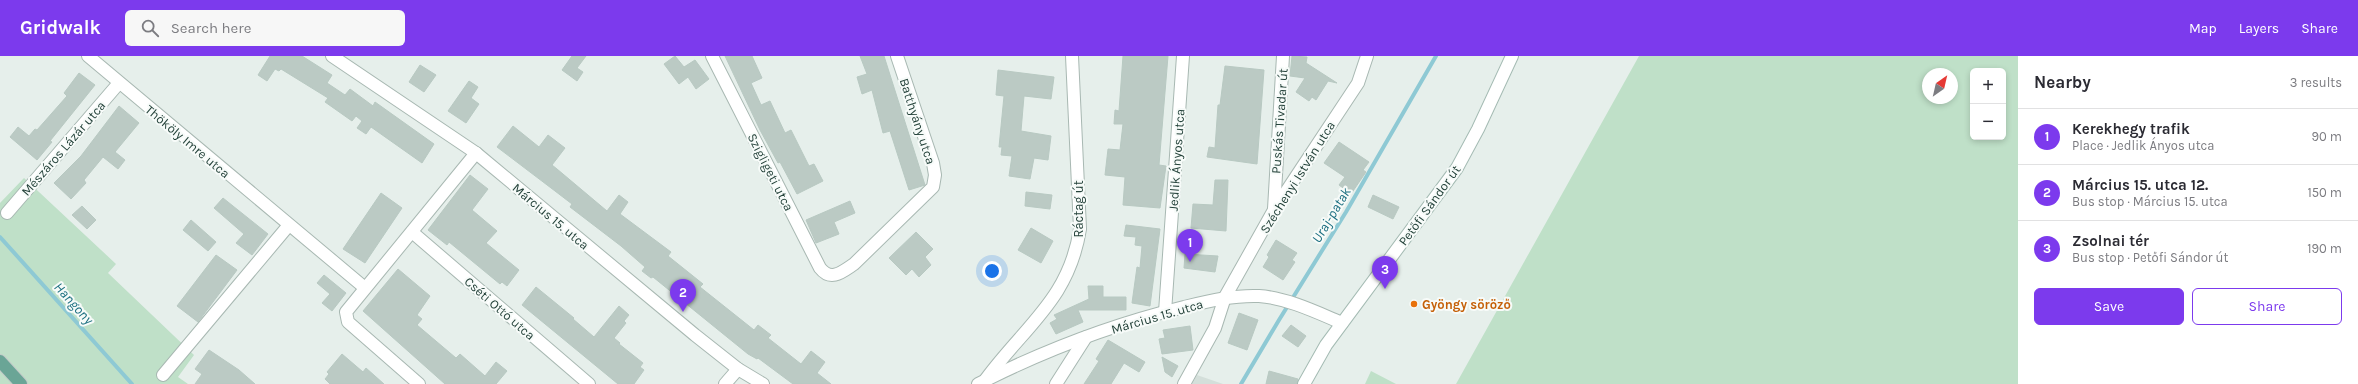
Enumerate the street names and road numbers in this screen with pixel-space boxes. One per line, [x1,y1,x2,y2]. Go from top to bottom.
street label: Puskás Tivadar út [1268,68,1291,174]
street label: Batthyány utca [897,76,939,166]
street label: Mészáros Lázár utca [18,98,109,199]
street label: Thököly Imre utca [142,102,233,181]
street label: Jedlik Ányos utca [1163,108,1188,212]
street label: Széchenyi István utca [1257,118,1338,236]
street label: Szigligeti utca [745,131,797,214]
street label: Petőfi Sándor út [1395,162,1464,248]
street label: Március 15. utca [510,180,592,253]
street label: Ráctag út [1071,180,1086,238]
street label: Cséti Ottó utca [461,274,538,343]
street label: Március 15. utca [1109,296,1205,337]

